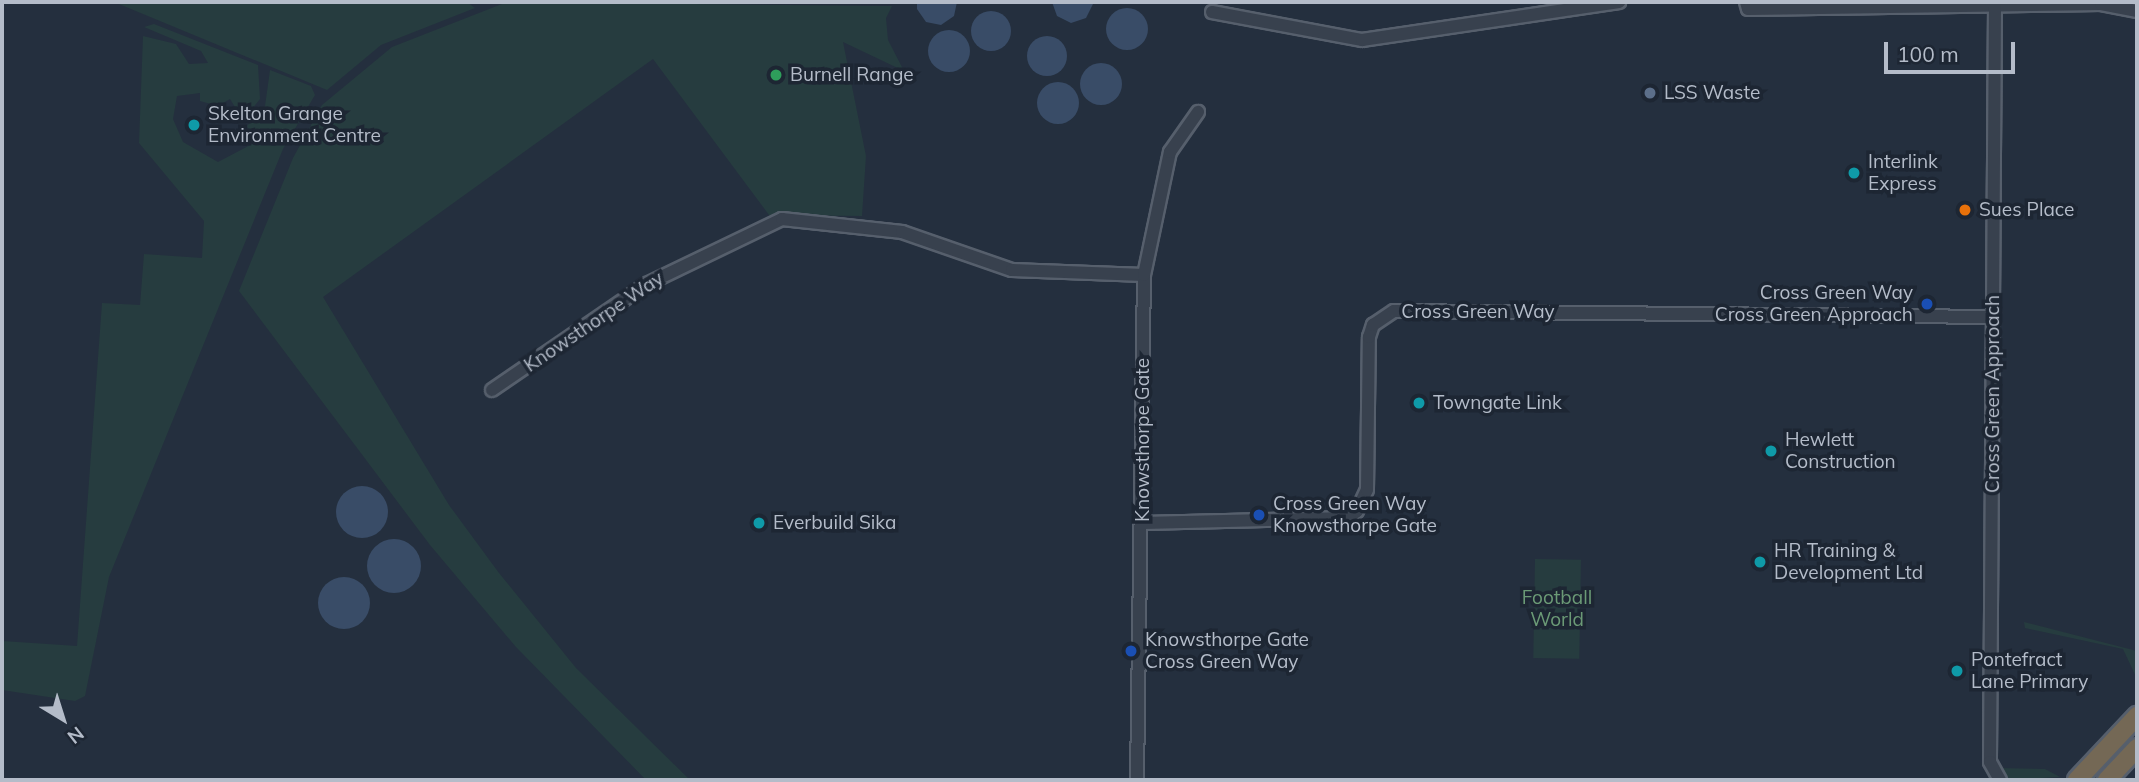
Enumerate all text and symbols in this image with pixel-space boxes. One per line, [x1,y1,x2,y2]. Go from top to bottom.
scale bar [1887,28,2018,72]
text: 100 m [1897,41,1959,67]
place label: Burnell Range [790,64,914,86]
marker: Burnell Range [768,67,784,83]
place label: LSS Waste [1664,82,1760,104]
marker: LSS Waste [1642,85,1658,101]
place label: Skelton Grange Environment Centre [208,103,381,147]
marker: Skelton Grange Environment Centre [186,117,202,133]
place label: Interlink Express [1868,151,1938,195]
marker: Interlink Express [1846,165,1862,181]
place label: Sues Place [1979,199,2074,221]
marker: Sues Place [1957,202,1973,218]
street label: Knowsthorpe Way [520,267,668,377]
place label: Cross Green Way Cross Green Approach [1715,282,1913,326]
street label: Cross Green Approach [1982,295,2004,493]
marker: Cross Green Way Cross Green Approach [1919,296,1935,312]
street label: Cross Green Way [1401,301,1555,323]
street label: Knowsthorpe Gate [1132,358,1154,522]
place label: Towngate Link [1433,392,1562,414]
marker: Towngate Link [1411,395,1427,411]
place label: Hewlett Construction [1785,429,1896,473]
marker: Hewlett Construction [1763,443,1779,459]
place label: Cross Green Way Knowsthorpe Gate [1273,493,1437,537]
marker: Cross Green Way Knowsthorpe Gate [1251,507,1267,523]
place label: Everbuild Sika [773,512,896,534]
marker: Everbuild Sika [751,515,767,531]
place label: HR Training & Development Ltd [1774,540,1923,584]
marker: HR Training & Development Ltd [1752,554,1768,570]
park label: Football World [1522,587,1592,631]
place label: Knowsthorpe Gate Cross Green Way [1145,629,1309,673]
marker: Knowsthorpe Gate Cross Green Way [1123,643,1139,659]
place label: Pontefract Lane Primary [1971,649,2088,693]
marker: Pontefract Lane Primary [1949,663,1965,679]
north arrow [28,684,98,754]
text: N [63,722,89,749]

